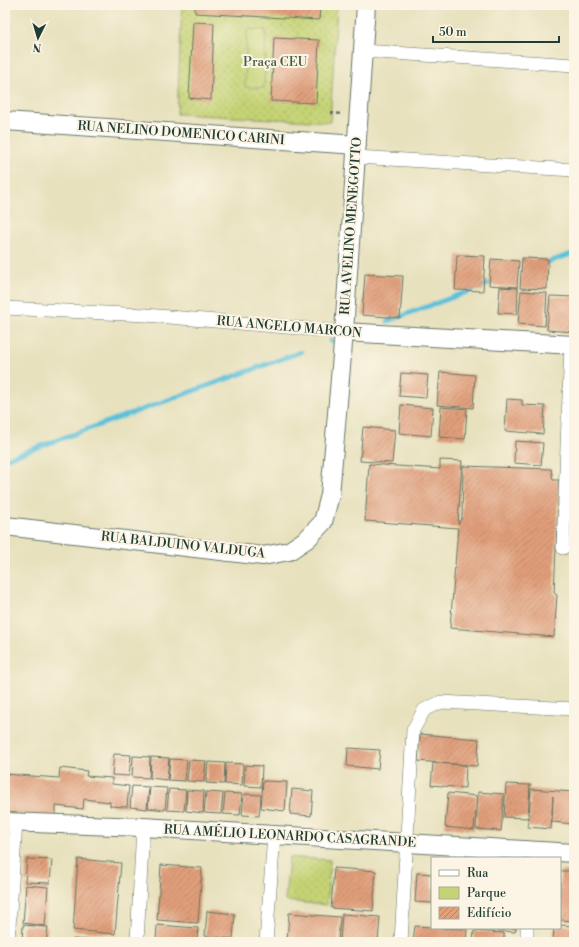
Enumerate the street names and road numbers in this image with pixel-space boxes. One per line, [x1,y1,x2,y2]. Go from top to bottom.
street label: RUA NELINO DOMENICO CARINI [77,118,285,148]
street label: RUA AVELINO MENEGOTTO [337,136,365,316]
street label: RUA ANGELO MARCON [216,313,362,341]
street label: RUA BALDUINO VALDUGA [100,528,267,562]
street label: RUA AMÉLIO LEONARDO CASAGRANDE [163,820,417,851]

